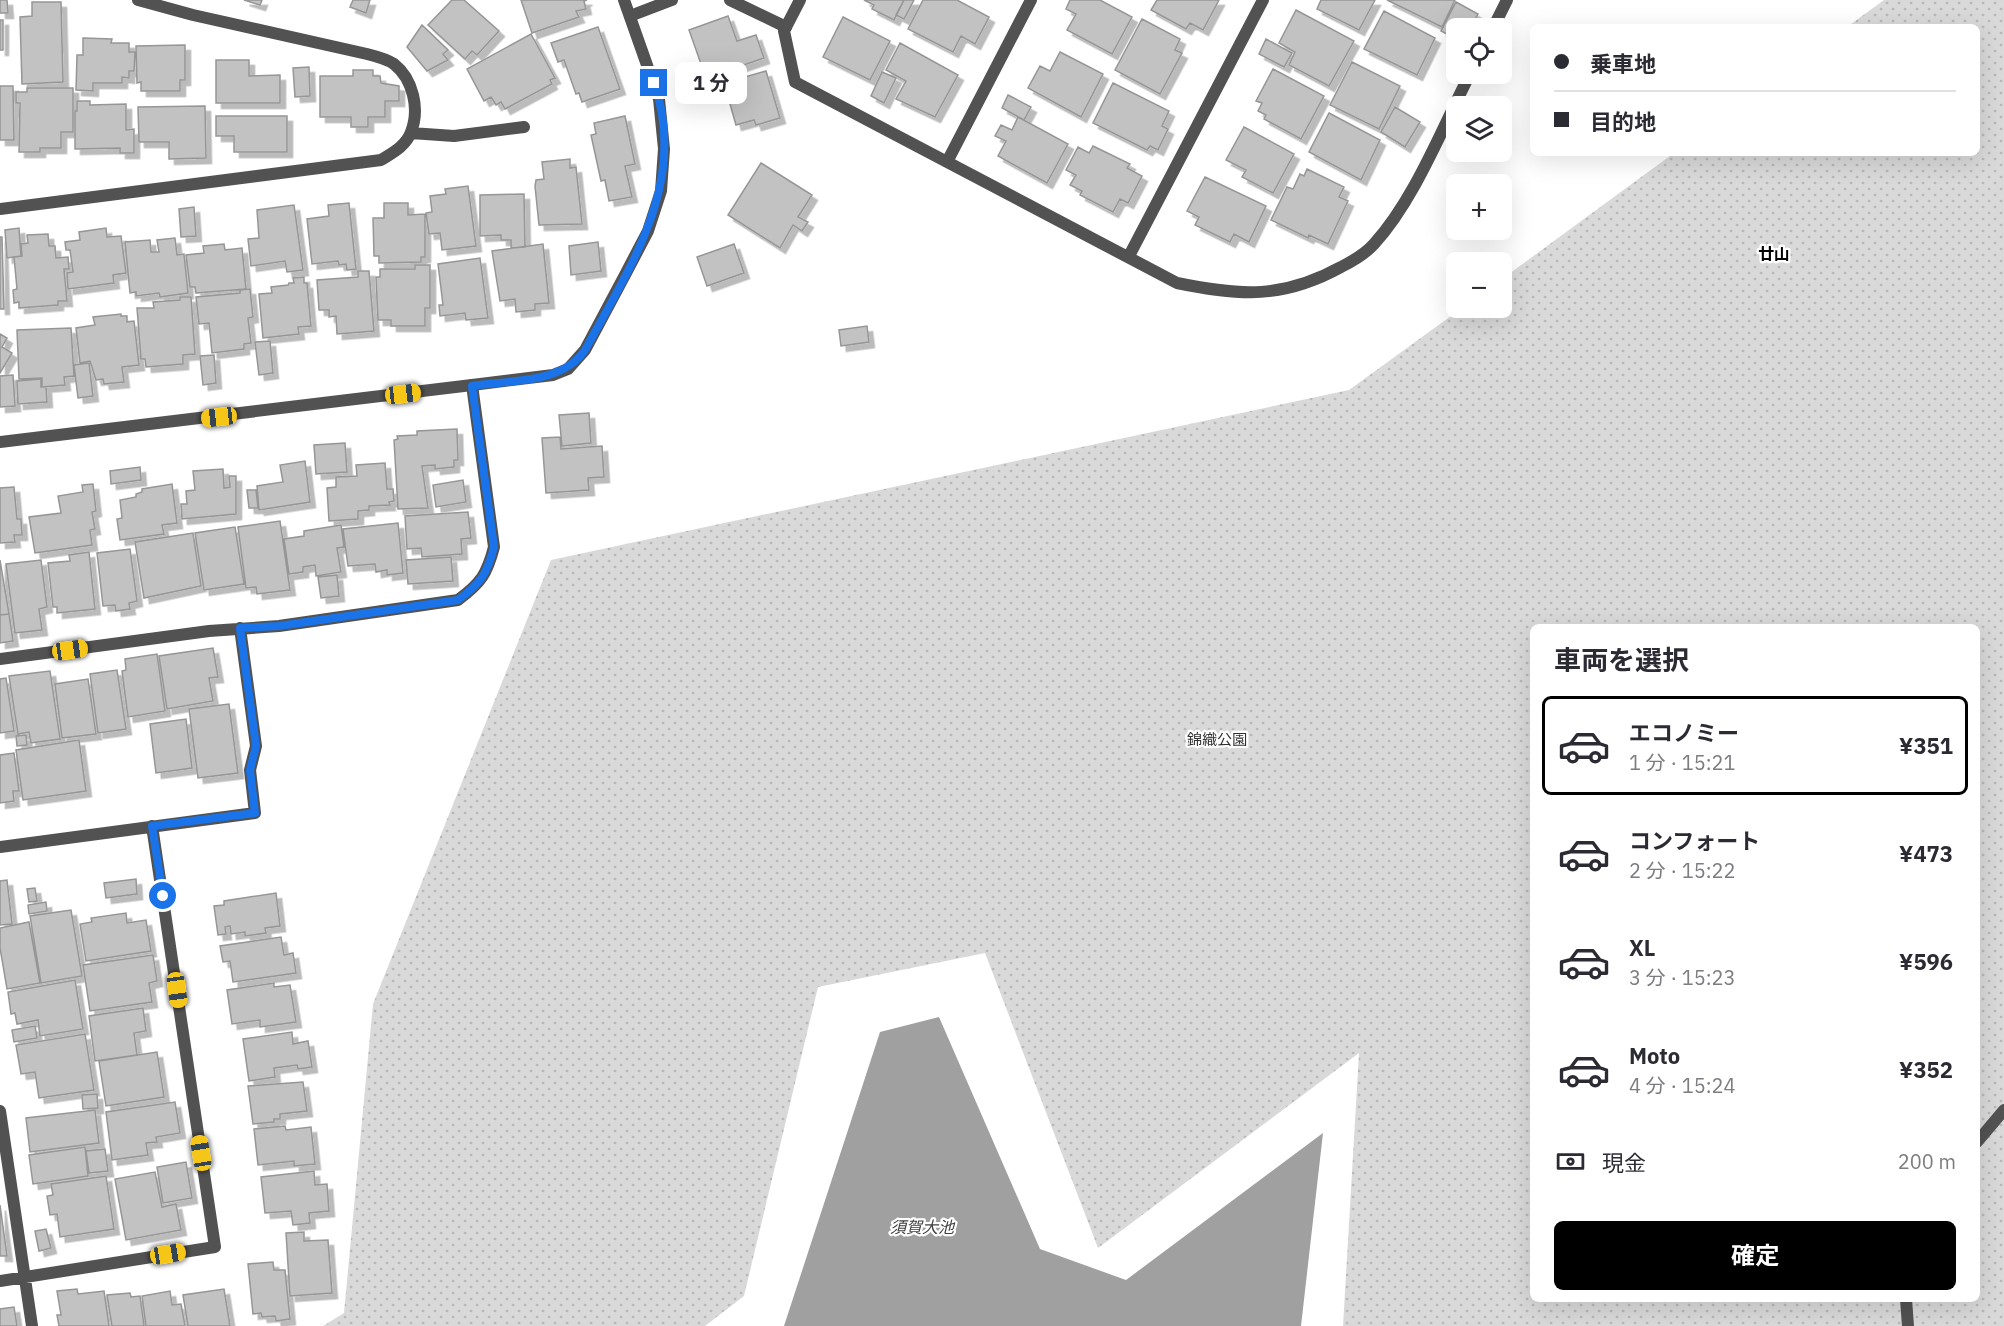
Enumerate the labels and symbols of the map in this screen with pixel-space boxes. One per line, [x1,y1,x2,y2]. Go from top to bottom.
callout: 1 分 [675,62,747,104]
route end [640,69,667,96]
district label: 廿山 [1758,244,1790,264]
car [384,383,422,405]
car [200,406,238,428]
car [51,639,89,661]
park label: 錦織公園 [1187,730,1247,749]
route start [149,882,176,909]
car [166,971,188,1009]
car [189,1134,213,1172]
water label: 須賀大池 [890,1217,956,1237]
car [149,1242,187,1266]

